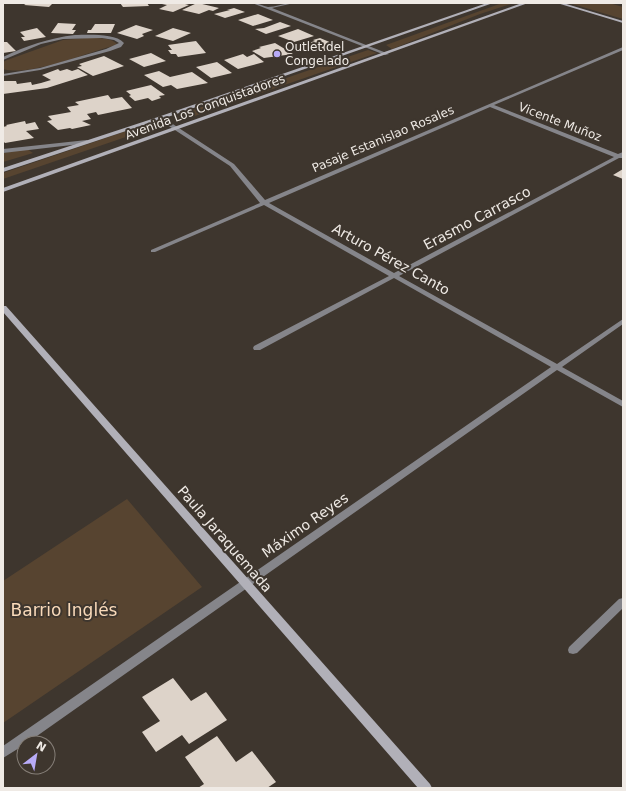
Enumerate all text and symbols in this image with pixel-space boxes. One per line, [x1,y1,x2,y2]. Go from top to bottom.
place label: Outlet del Congelado [285,40,349,68]
marker: Outlet del Congelado [272,49,282,59]
street label: Avenida Los Conquistadores [123,72,287,142]
street label: Vicente Muñoz [516,100,604,144]
street label: Pasaje Estanislao Rosales [310,103,456,175]
street label: Erasmo Carrasco [421,183,533,253]
street label: Arturo Pérez Canto [329,220,453,298]
street label: Paula Jaraquemada [175,483,275,595]
street label: Máximo Reyes [259,489,351,561]
park label: Barrio Inglés [11,600,118,620]
north arrow [16,735,56,775]
text: N [34,739,48,755]

